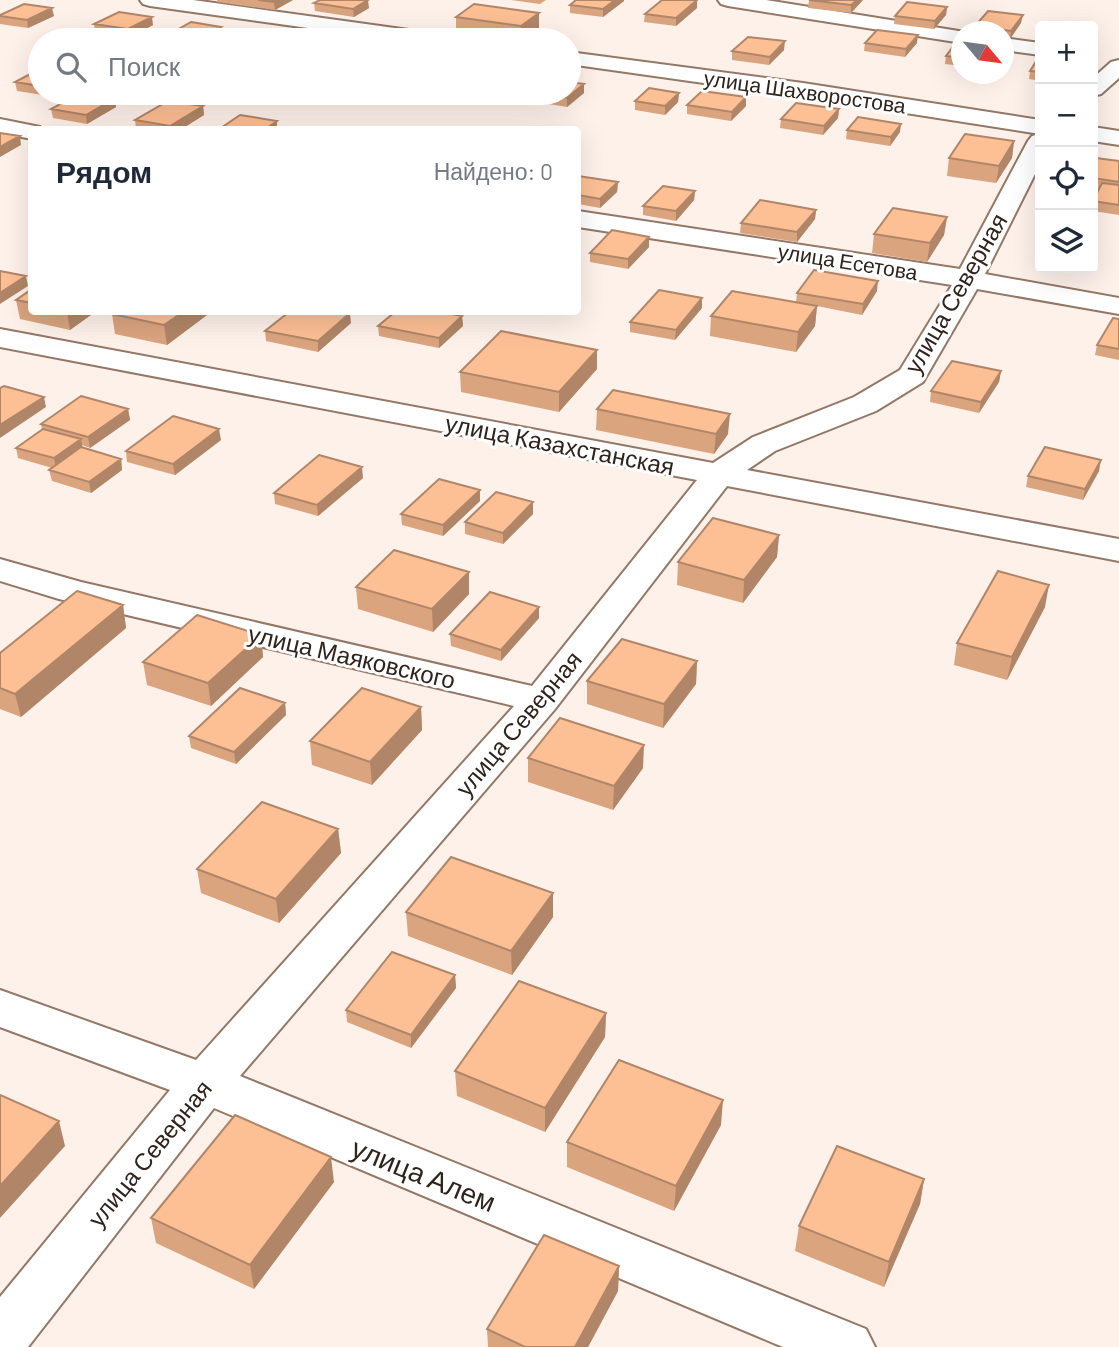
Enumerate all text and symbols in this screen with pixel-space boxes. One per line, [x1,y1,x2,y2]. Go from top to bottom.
north arrow [951,21,1014,84]
map controls [1035,21,1098,273]
button: + [1035,21,1098,84]
search box [28,28,581,105]
icon: search [52,48,90,86]
text: Поиск [108,50,180,81]
street label: улица Шахворостова [703,64,908,118]
button: − [1035,84,1098,147]
button: locate [1035,147,1098,210]
text: Рядом [56,153,152,189]
text: Найдено: 0 [434,157,553,185]
street label: улица Северная [897,208,1013,378]
button: layers [1035,210,1098,273]
street label: улица Есетова [776,238,920,284]
street label: улица Казахстанская [443,408,677,480]
street label: улица Маяковского [246,618,458,694]
street label: улица Северная [449,645,587,801]
street label: улица Северная [81,1074,217,1232]
street label: улица Алем [347,1130,501,1218]

